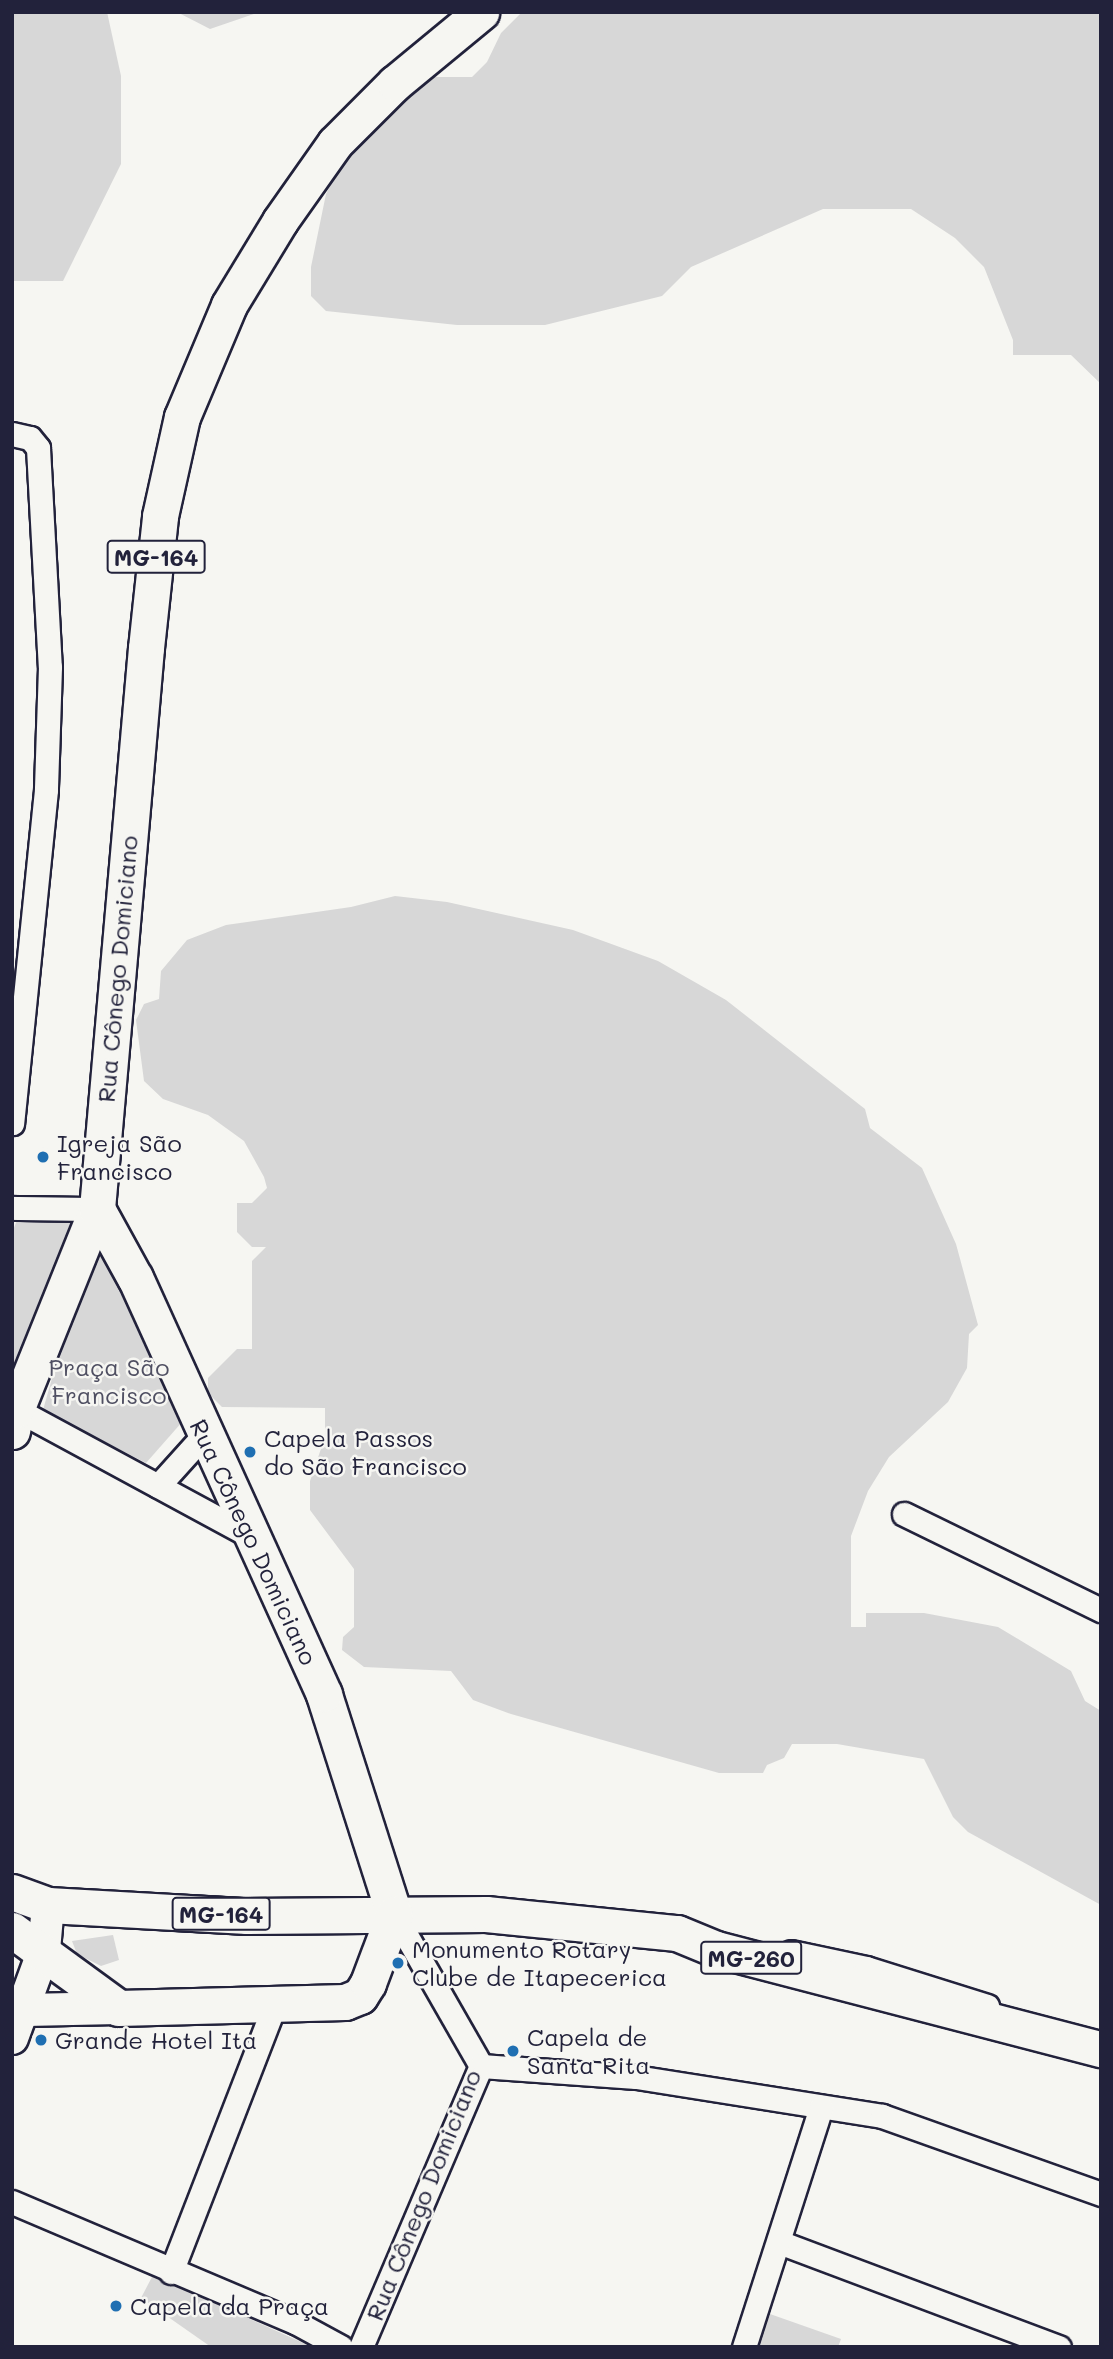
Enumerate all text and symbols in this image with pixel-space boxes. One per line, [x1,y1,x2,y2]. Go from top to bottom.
road number: MG-164 [105,538,207,576]
street label: Rua Cônego Domiciano [91,834,143,1104]
place label: Igreja São Francisco [57,1129,182,1185]
marker: Igreja São Francisco [35,1149,51,1165]
park label: Praça São Francisco [48,1353,170,1409]
street label: Rua Cônego Domiciano [184,1415,324,1669]
place label: Capela Passos do São Francisco [264,1424,467,1480]
marker: Capela Passos do São Francisco [242,1444,258,1460]
road number: MG-164 [170,1895,272,1934]
place label: Monumento Rotary Clube de Itapecerica [412,1935,667,1991]
road number: MG-260 [698,1938,804,1978]
marker: Monumento Rotary Clube de Itapecerica [390,1955,406,1971]
place label: Capela de Santa Rita [527,2023,650,2079]
place label: Grande Hotel Ita [55,2026,257,2054]
marker: Grande Hotel Ita [33,2032,49,2048]
marker: Capela de Santa Rita [505,2043,521,2059]
street label: Rua Cônego Domiciano [360,2066,486,2324]
place label: Capela da Praça [130,2292,329,2320]
marker: Capela da Praça [108,2298,124,2314]

